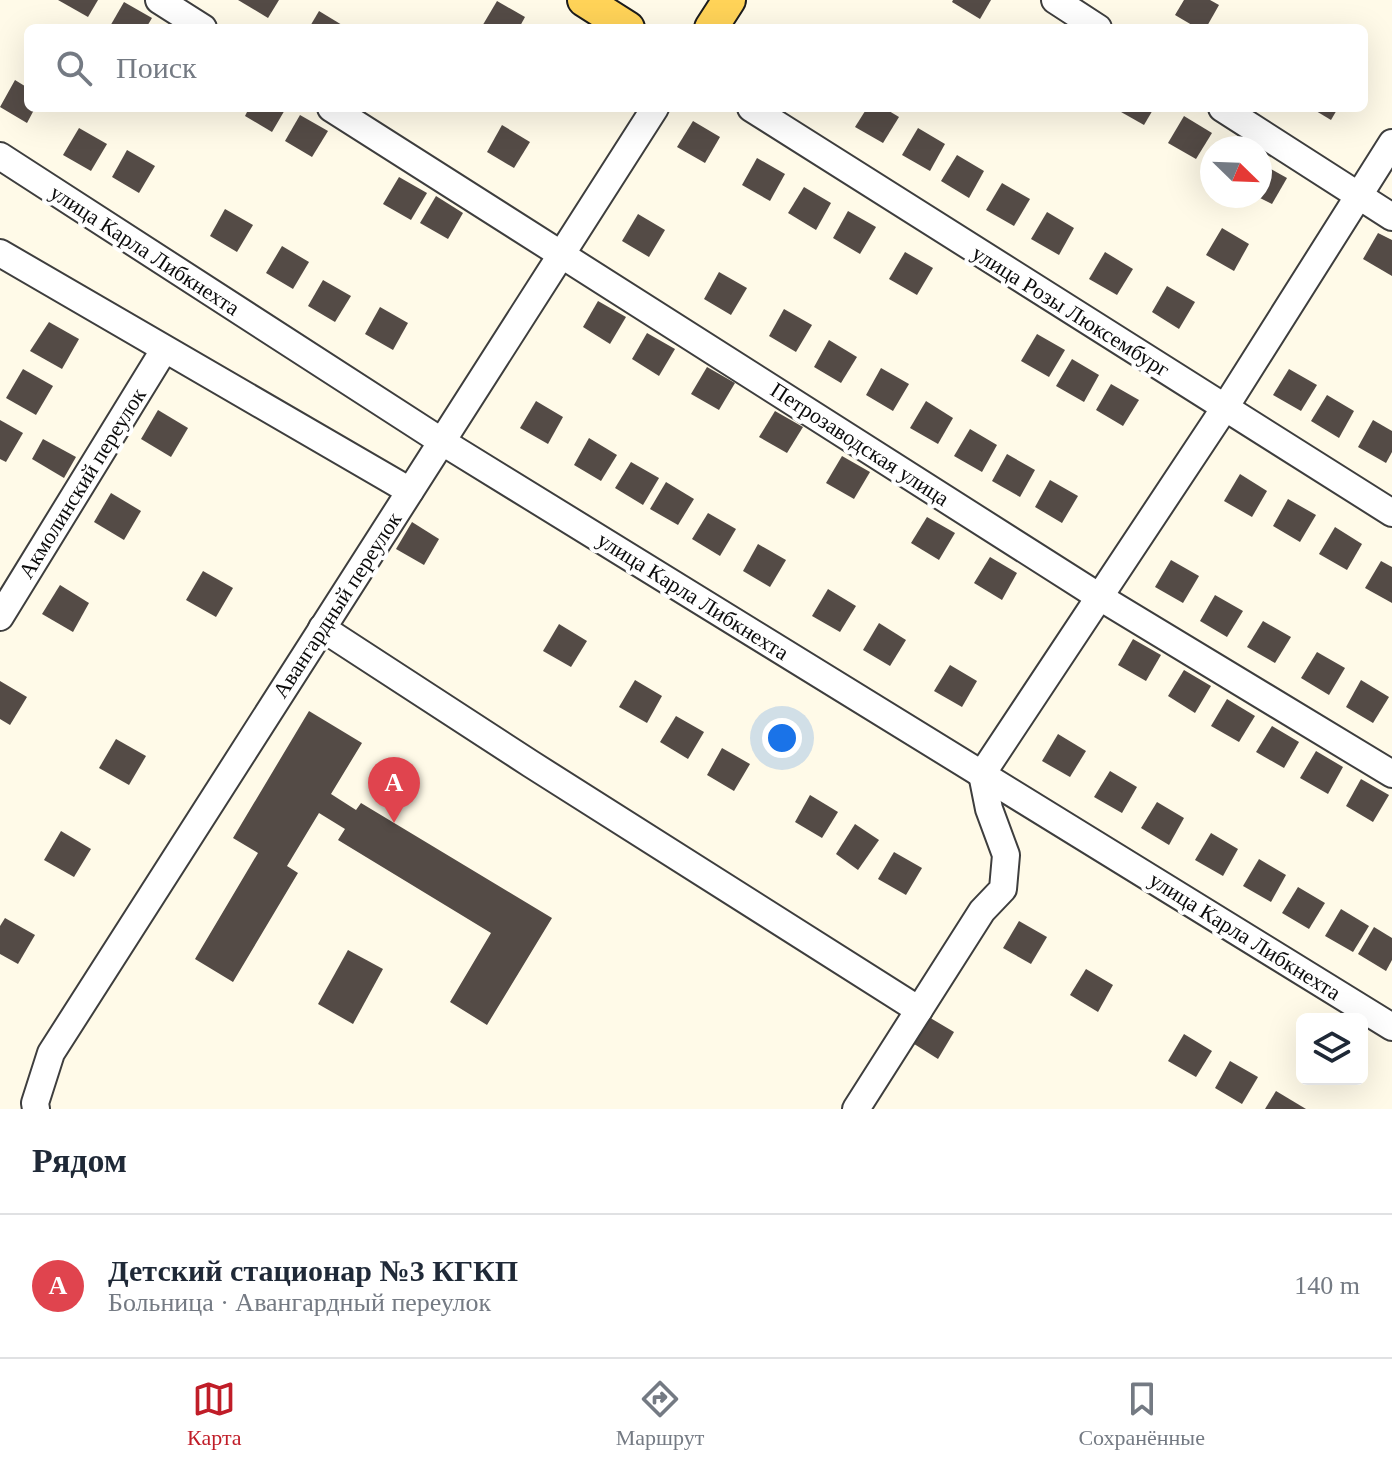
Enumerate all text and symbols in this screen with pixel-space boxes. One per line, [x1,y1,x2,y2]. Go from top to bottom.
search box [24,24,1368,112]
icon: search [52,46,96,90]
text: Поиск [116,51,197,84]
north arrow [1200,136,1272,208]
street label: улица Карла Либкнехта [46,179,245,321]
street label: улица Розы Люксембург [968,240,1174,382]
street label: Петрозаводская улица [766,377,954,511]
street label: Акмолинский переулок [13,383,151,583]
street label: Авангардный переулок [268,507,407,703]
street label: улица Карла Либкнехта [593,527,793,665]
your location [762,718,802,758]
pin: A [368,757,420,823]
street label: улица Карла Либкнехта [1145,867,1345,1005]
map controls [1296,1013,1368,1085]
button: layers [1296,1013,1368,1085]
text: Рядом [32,1142,127,1179]
text: Детский стационар №3 КГКП [108,1254,518,1287]
text: A [49,1271,67,1300]
text: 140 m [1294,1271,1360,1300]
text: Больница · Авангардный переулок [108,1288,491,1317]
tab: Карта [187,1377,242,1451]
tab: Маршрут [616,1377,704,1451]
tab: Сохранённые [1078,1377,1205,1451]

